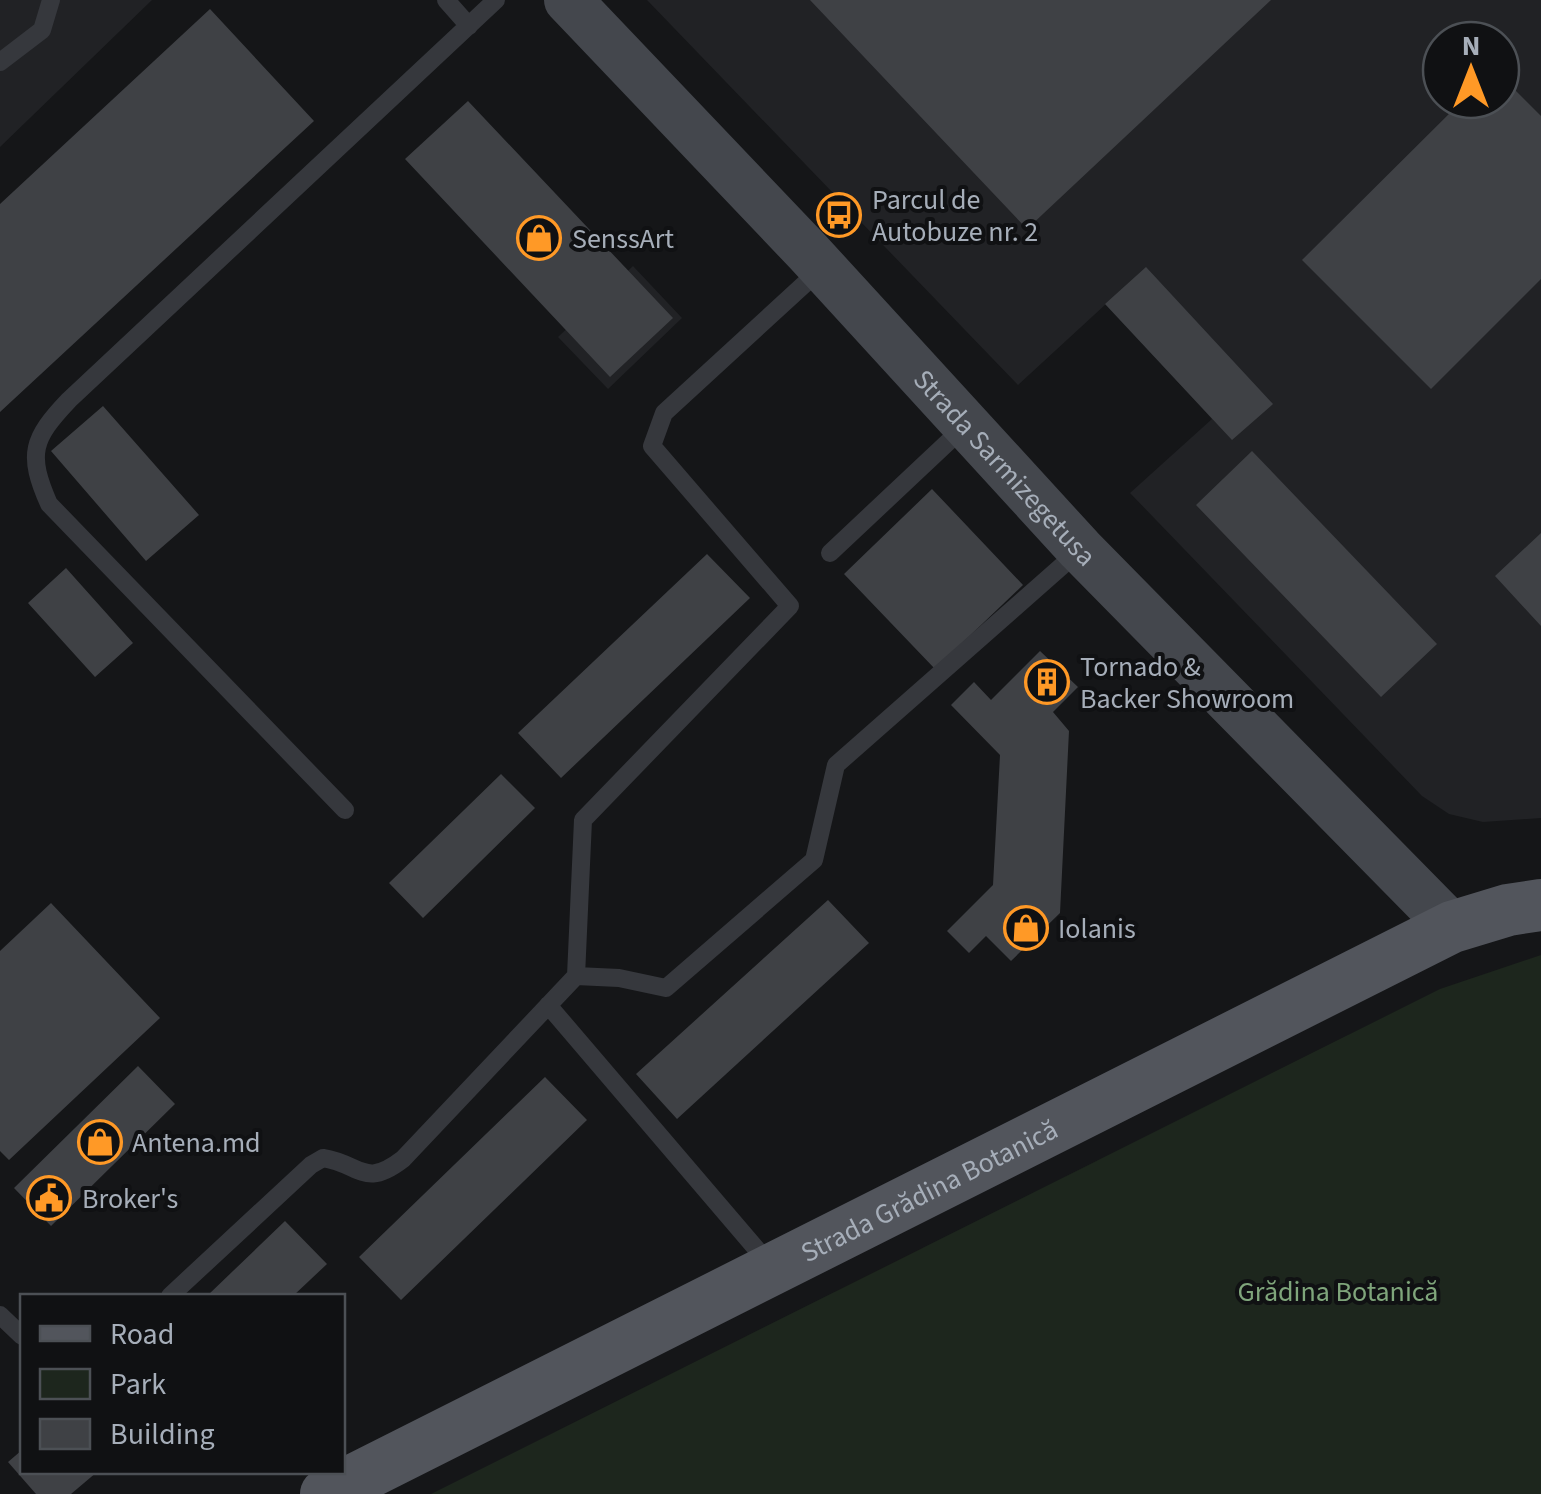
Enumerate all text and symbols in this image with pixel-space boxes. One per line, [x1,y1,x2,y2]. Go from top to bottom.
north arrow [1421,20,1521,120]
text: N [1462,26,1480,66]
place label: Parcul de Autobuze nr. 2 [872,180,1038,252]
bus stop icon: Parcul de Autobuze nr. 2 [816,192,862,238]
shop icon: SenssArt [516,215,562,261]
place label: SenssArt [572,219,675,259]
street label: Strada Sarmizegetusa [904,361,1105,575]
place label: Tornado & Backer Showroom [1080,647,1294,719]
building icon: Tornado & Backer Showroom [1024,659,1070,705]
shop icon: Iolanis [1003,905,1049,951]
place label: Iolanis [1058,909,1136,949]
street label: Strada Grădina Botanică [794,1110,1065,1273]
shop icon: Antena.md [77,1119,123,1165]
place label: Antena.md [132,1123,261,1163]
public building icon: Broker's [26,1175,72,1221]
place label: Broker's [82,1179,178,1219]
park label: Grădina Botanică [1238,1272,1438,1312]
legend [20,1294,345,1474]
text: Road [110,1313,174,1356]
text: Park [110,1363,166,1406]
text: Building [110,1413,215,1456]

